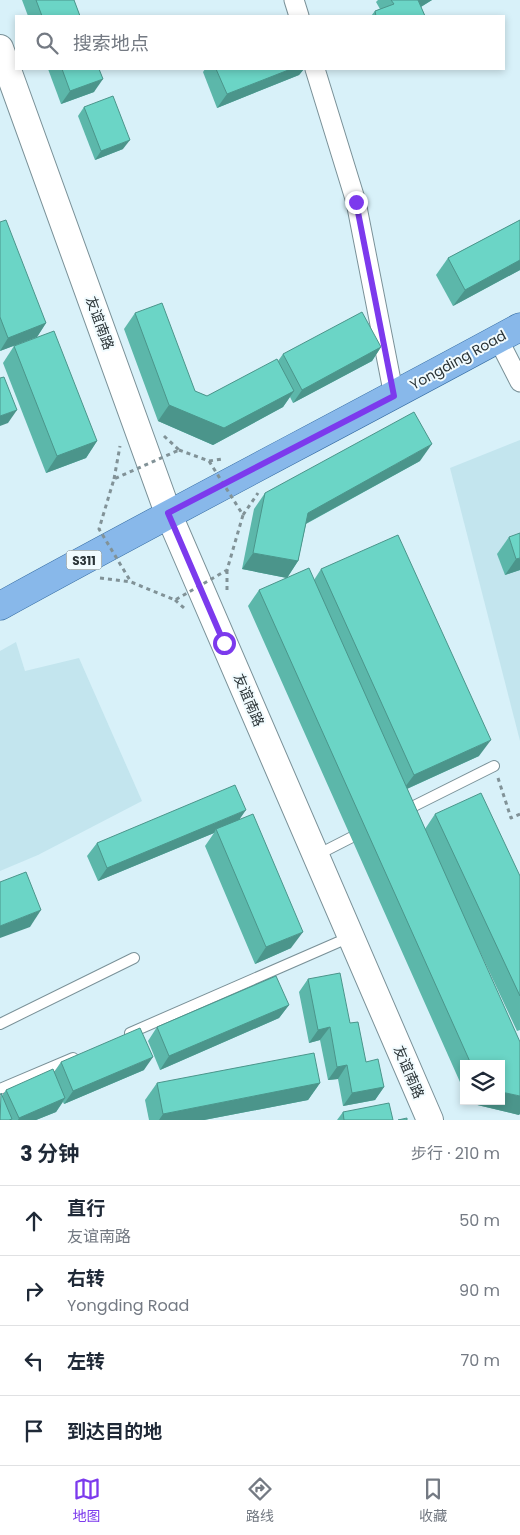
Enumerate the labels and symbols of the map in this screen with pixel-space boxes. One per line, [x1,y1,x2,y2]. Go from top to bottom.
route end [345,191,368,214]
street label: 友谊南路 [81,293,119,353]
street label: Yongding Road [406,325,510,395]
road number: S311 [66,550,102,570]
route start [213,632,236,655]
street label: 友谊南路 [229,670,269,730]
street label: 友谊南路 [389,1042,429,1102]

